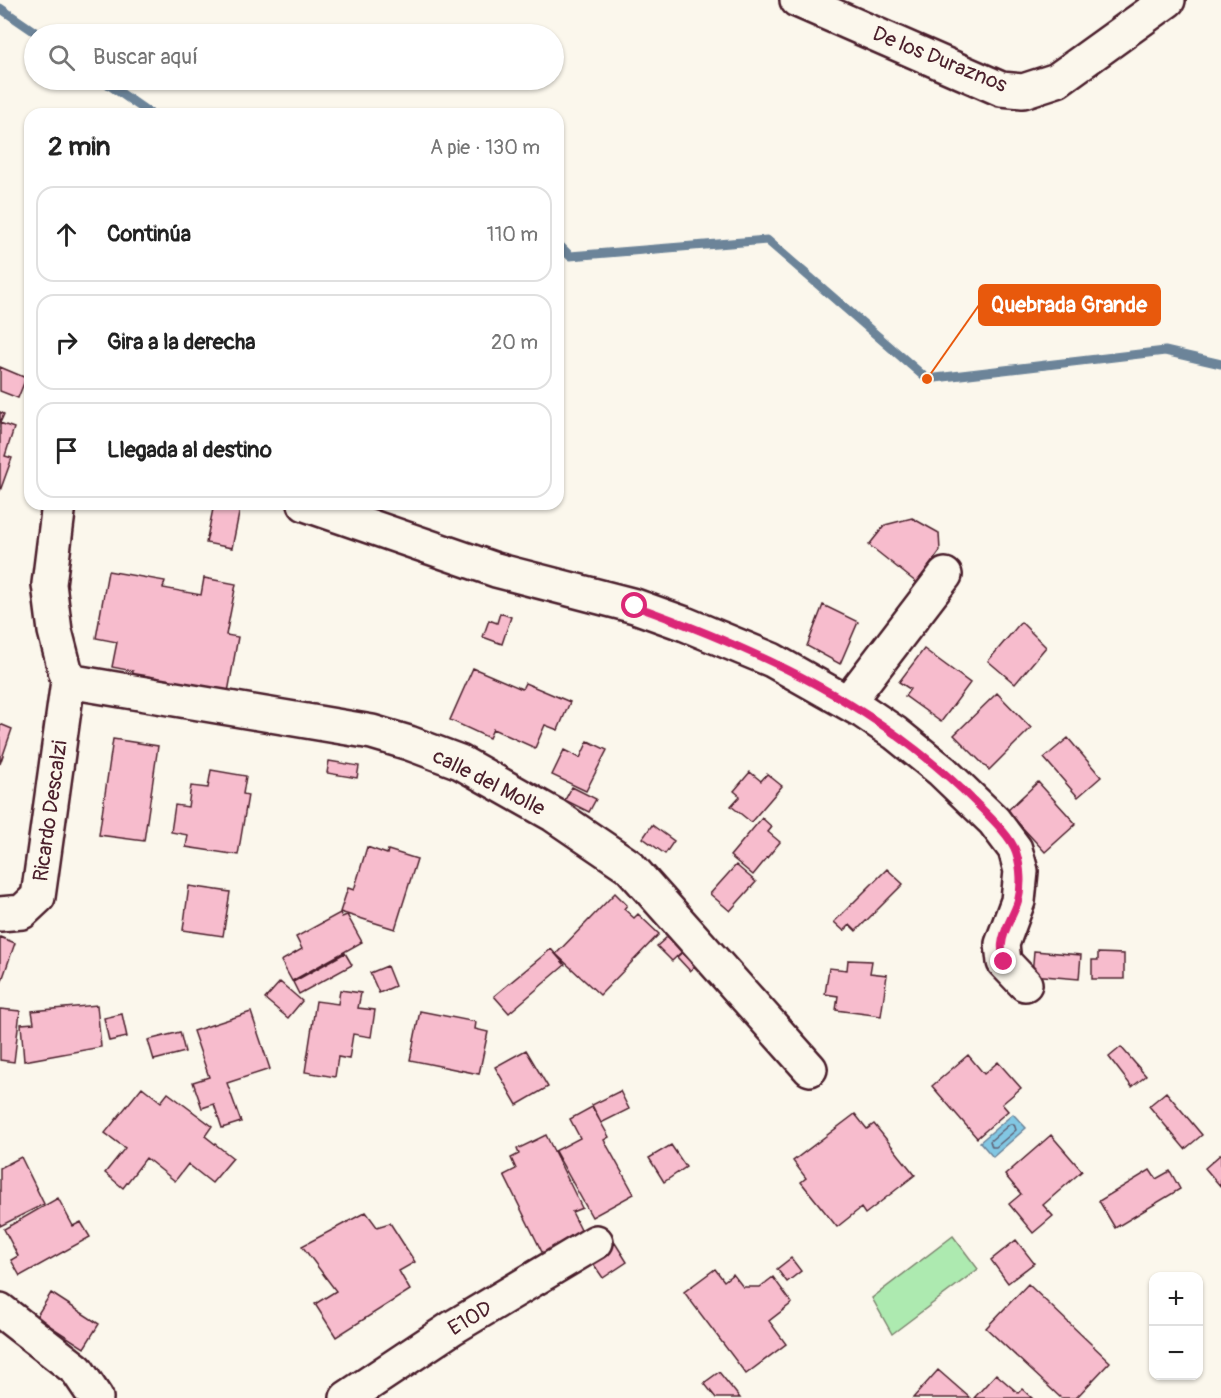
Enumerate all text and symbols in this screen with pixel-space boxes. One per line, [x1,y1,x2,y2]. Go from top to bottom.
street label: De los Duraznos [869,20,1012,99]
search box [24,24,564,90]
icon: search [45,41,78,74]
text: Buscar aquí [93,43,198,71]
text: 2 min [48,131,110,163]
text: A pie · 130 m [430,135,540,160]
icon: ahead [50,218,83,251]
text: Continúa [107,220,191,248]
text: 110 m [487,222,538,247]
callout: Quebrada Grande [979,285,1160,325]
text: Quebrada Grande [991,291,1148,319]
icon: right [50,326,83,359]
text: Gira a la derecha [107,328,255,356]
text: 20 m [491,330,538,355]
icon: arrive [50,434,83,467]
text: Llegada al destino [107,436,272,464]
route start [621,592,647,618]
street label: Ricardo Descalzi [27,739,74,883]
street label: calle del Molle [428,743,550,823]
route end [990,948,1016,974]
map controls [1149,1272,1203,1380]
button: + [1149,1272,1203,1326]
street label: E10D [443,1295,497,1342]
button: − [1149,1326,1203,1380]

